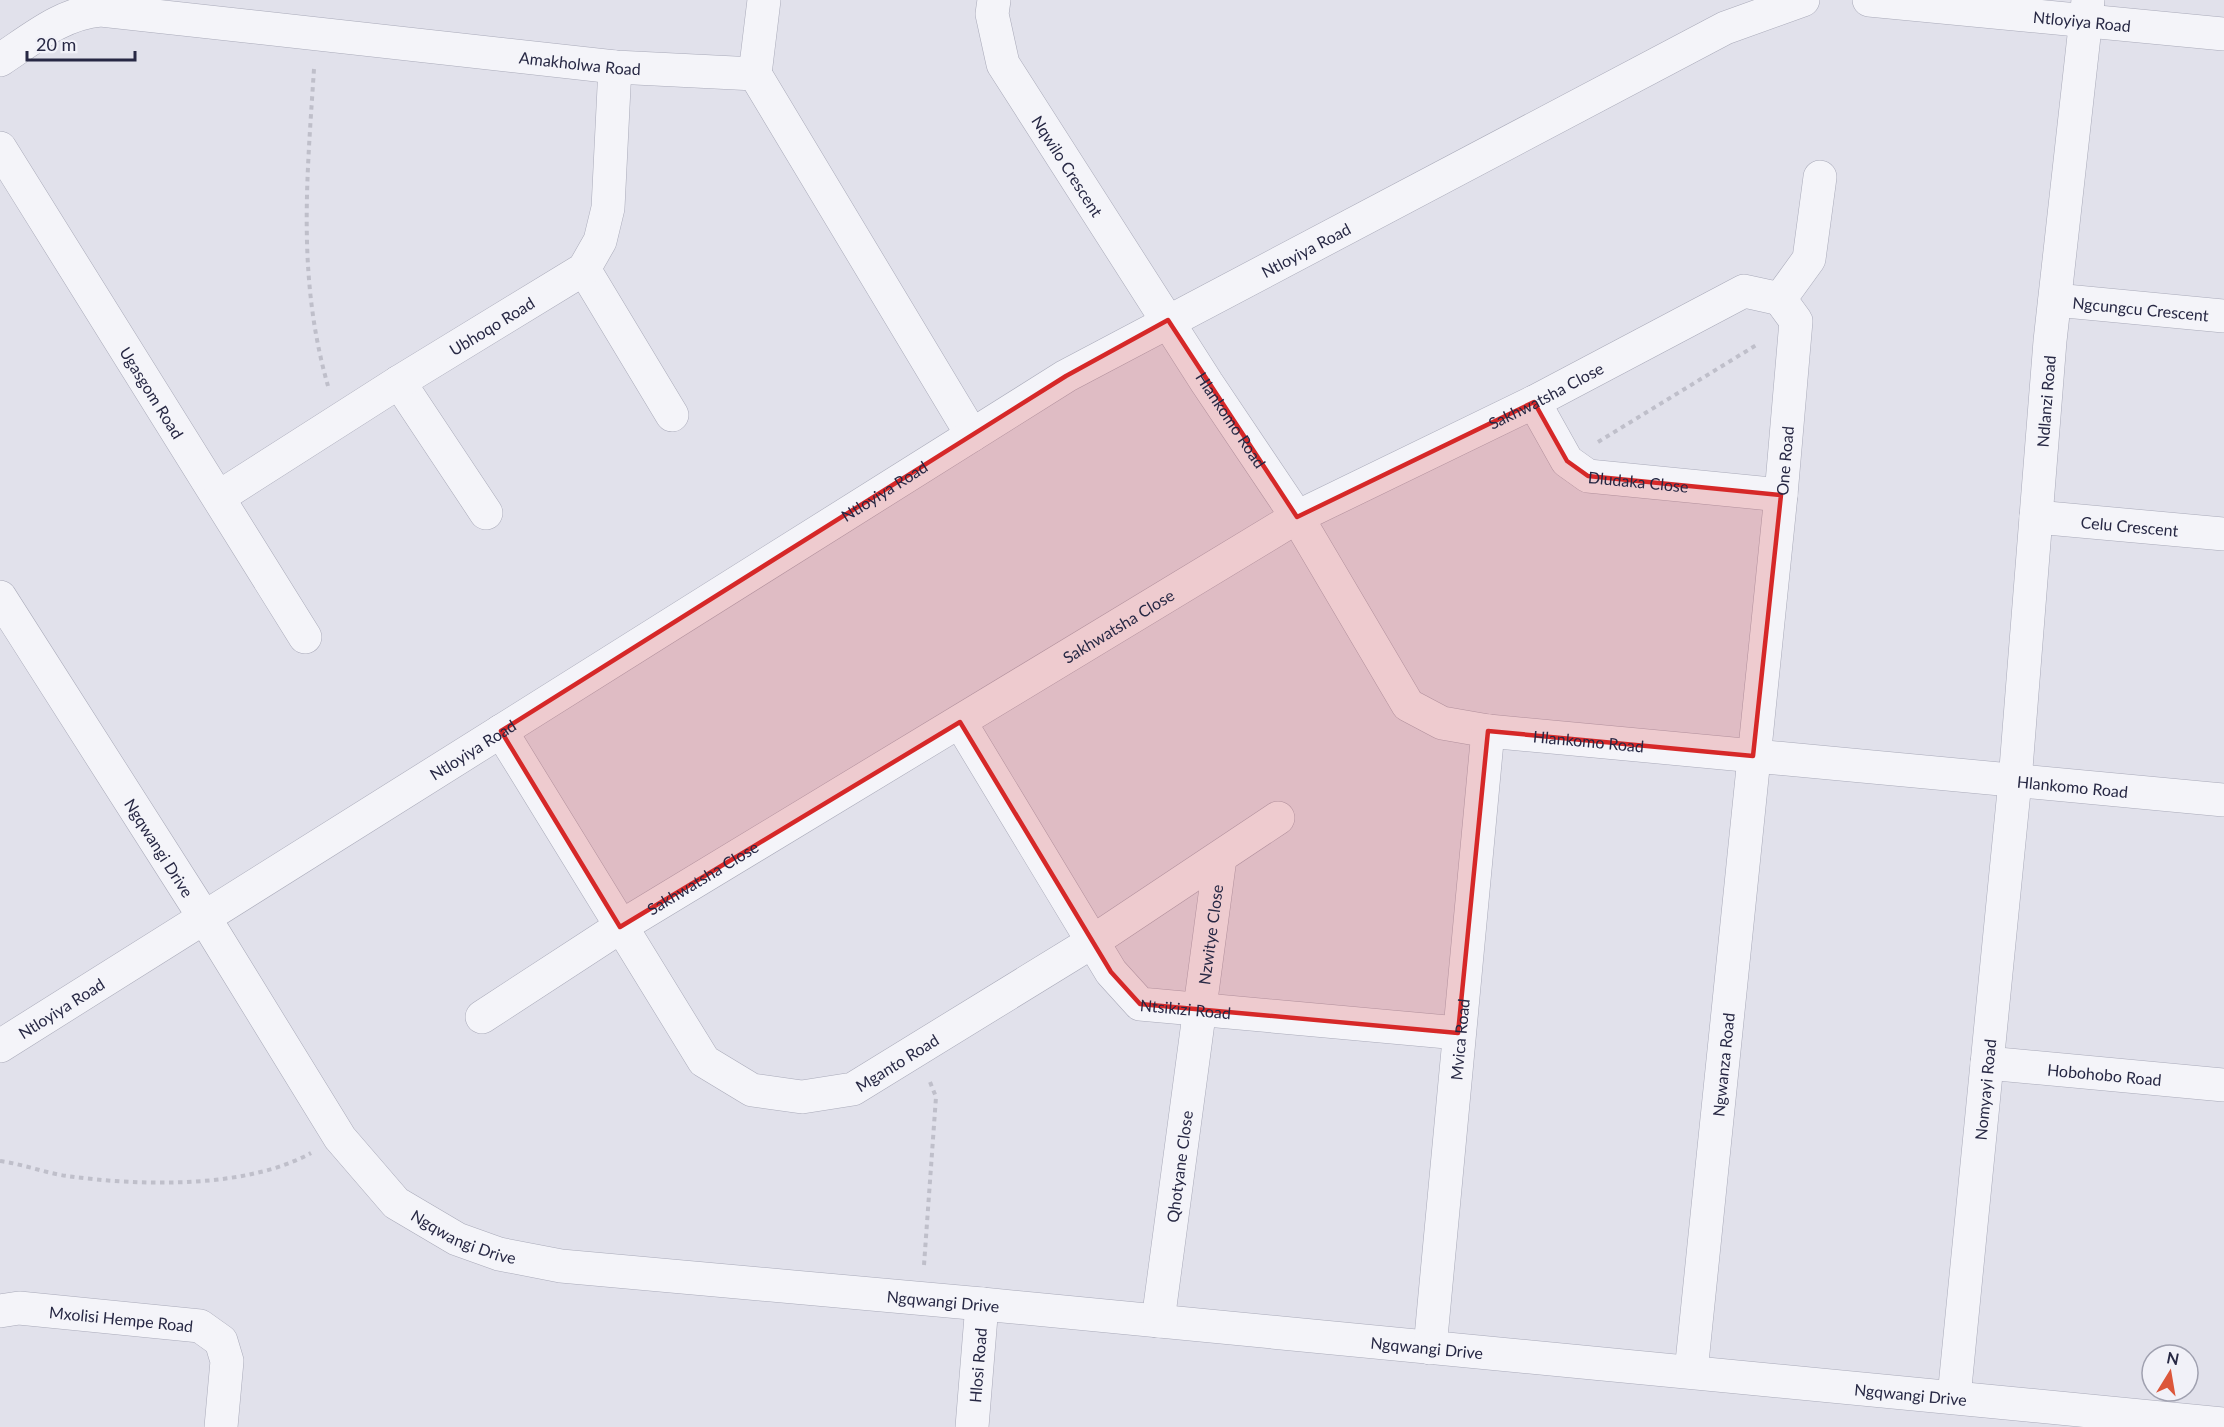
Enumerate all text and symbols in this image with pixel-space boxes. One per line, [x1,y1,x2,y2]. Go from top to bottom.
street label: Ntloyiya Road [2032,6,2132,35]
scale bar [27,24,135,62]
text: 20 m [36,33,76,55]
street label: Amakholwa Road [518,47,641,78]
street label: Nqwilo Crescent [1029,112,1108,220]
street label: Ntloyiya Road [1258,218,1353,281]
street label: Ubhoqo Road [445,292,538,359]
street label: Ngcungcu Crescent [2072,292,2210,324]
street label: Ugasgom Road [117,343,188,442]
street label: Ndlanzi Road [2032,354,2058,448]
street label: Sakhwatsha Close [1485,358,1606,432]
street label: Hlankomo Road [1193,368,1270,471]
street label: One Road [1771,425,1796,496]
street label: Ntloyiya Road [837,456,930,525]
street label: Dludaka Close [1587,467,1689,495]
street label: Celu Crescent [2080,512,2179,539]
street label: Sakhwatsha Close [1059,584,1177,666]
street label: Ntloyiya Road [426,715,519,783]
street label: Hlankomo Road [1532,726,1645,755]
street label: Hlankomo Road [2016,771,2129,800]
street label: Ngqwangi Drive [121,795,198,900]
street label: Sakhwatsha Close [643,836,761,918]
street label: Nzwitye Close [1194,883,1226,986]
street label: Ntloyiya Road [14,974,108,1042]
street label: Ntsikizi Road [1139,995,1232,1022]
street label: Mvica Road [1446,998,1472,1081]
street label: Ngwanza Road [1708,1012,1737,1118]
street label: Mganto Road [852,1029,942,1095]
street label: Nomyayi Road [1970,1038,1999,1141]
street label: Hobohobo Road [2046,1059,2163,1089]
street label: Qhotyane Close [1162,1109,1196,1224]
street label: Ngqwangi Drive [408,1205,518,1267]
street label: Ngqwangi Drive [886,1286,1000,1315]
street label: Mxolisi Hempe Road [48,1302,194,1335]
street label: Hlosi Road [965,1327,990,1404]
street label: Ngqwangi Drive [1370,1332,1484,1362]
north arrow [2140,1343,2200,1403]
text: N [2165,1347,2181,1368]
street label: Ngqwangi Drive [1853,1379,1968,1409]

